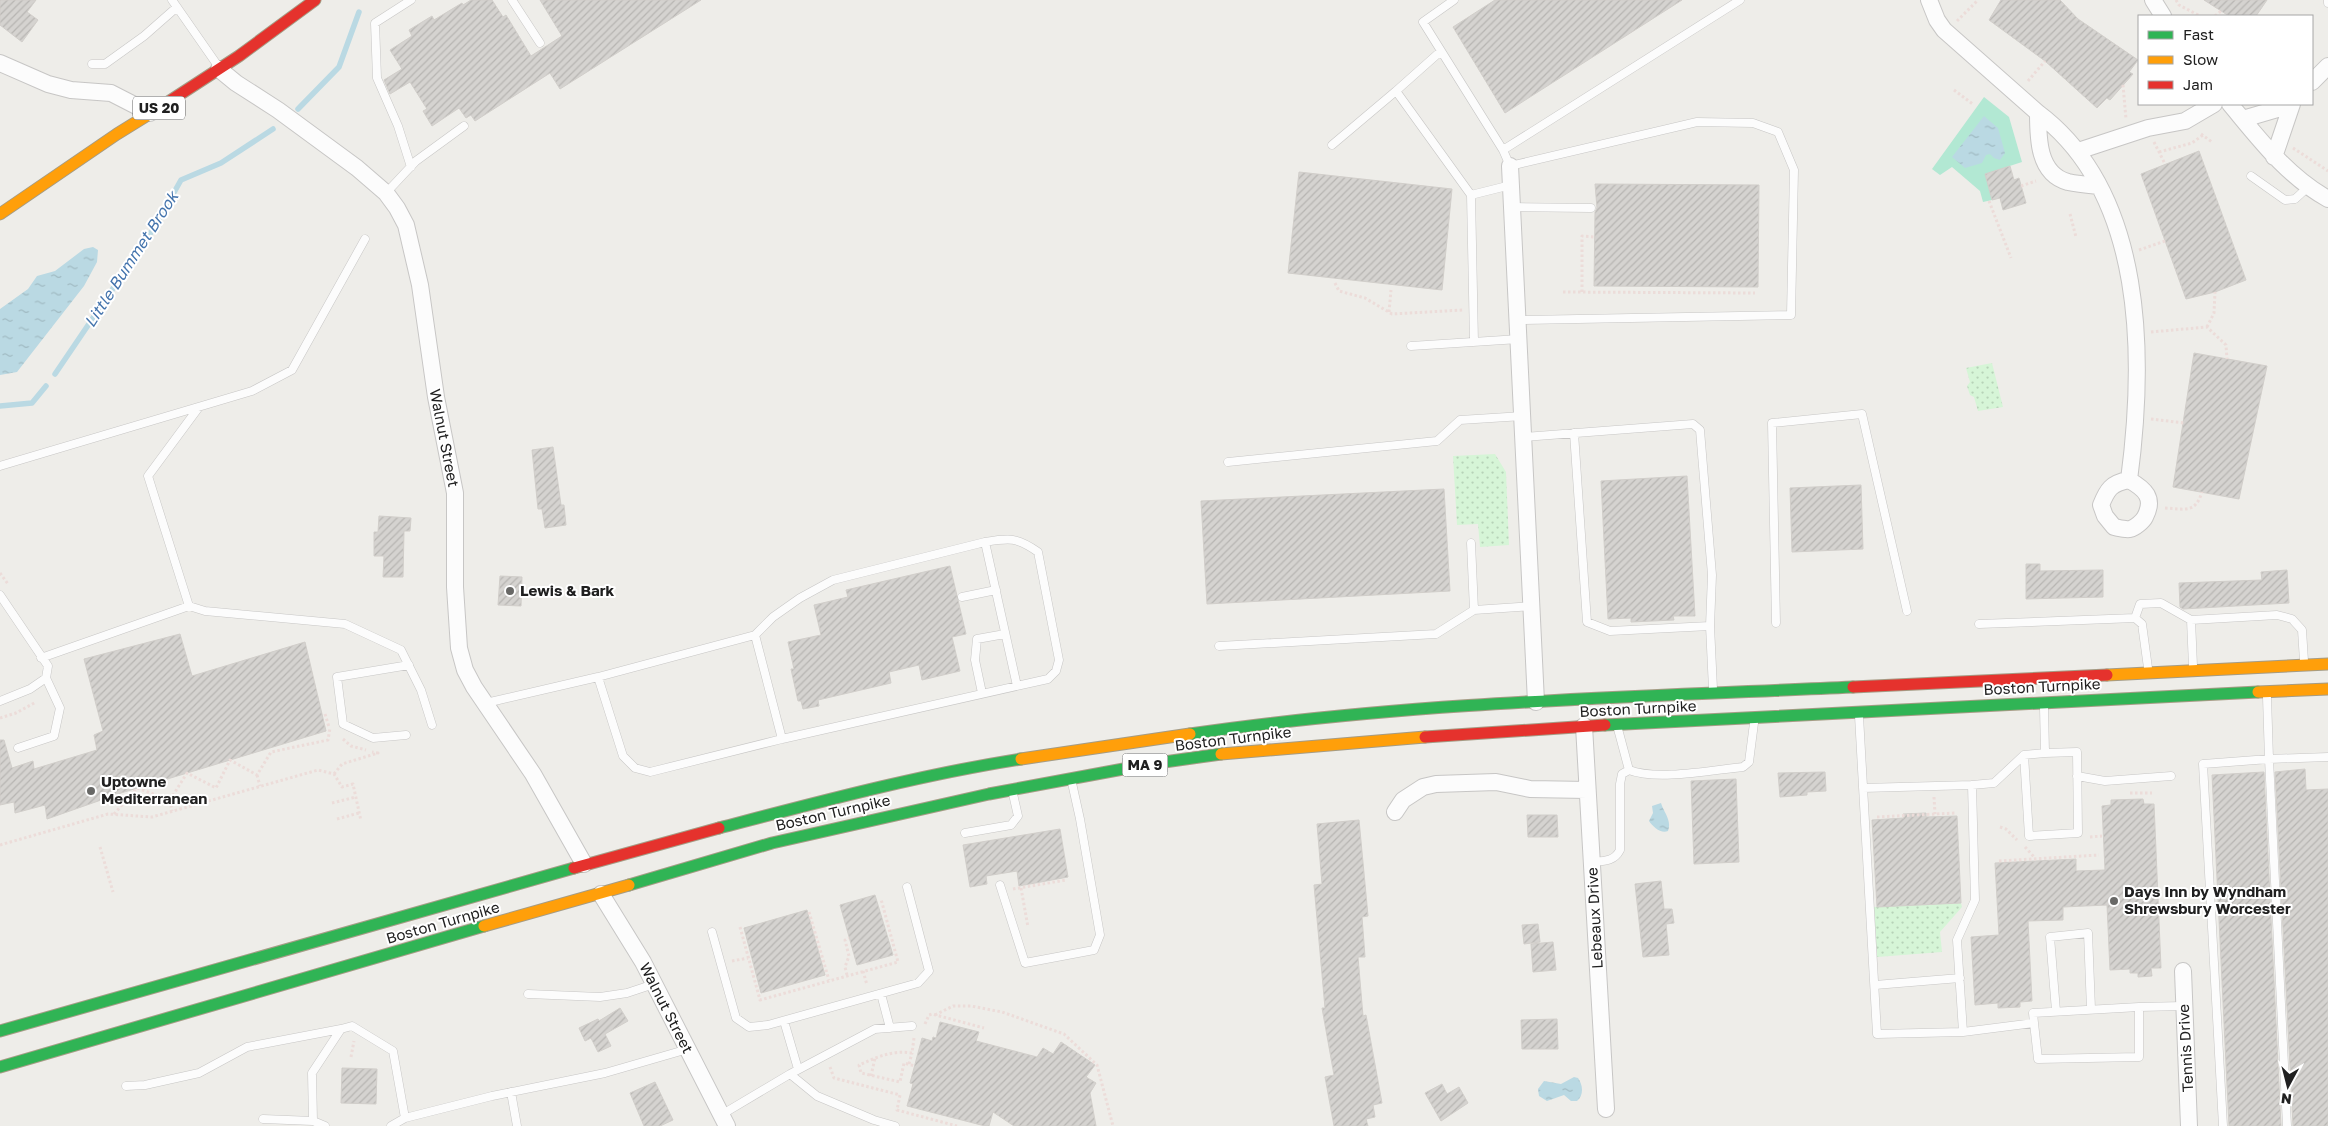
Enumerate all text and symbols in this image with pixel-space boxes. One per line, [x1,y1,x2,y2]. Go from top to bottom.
legend [2138,15,2313,105]
text: Fast [2183,25,2214,43]
text: Slow [2183,50,2218,68]
text: Jam [2183,75,2213,93]
road number: US 20 [133,96,185,120]
water label: Little Bummet Brook [80,186,183,331]
street label: Walnut Street [427,387,463,488]
place label: Lewis & Bark [520,581,615,599]
marker: Lewis & Bark [504,585,516,597]
street label: Boston Turnpike [1983,674,2101,698]
street label: Boston Turnpike [1579,696,1697,720]
street label: Boston Turnpike [1174,722,1292,754]
road number: MA 9 [1122,754,1168,776]
place label: Uptowne Mediterranean [101,772,207,807]
marker: Uptowne Mediterranean [85,785,97,797]
street label: Boston Turnpike [774,790,892,834]
street label: Lebeaux Drive [1582,866,1606,969]
place label: Days Inn by Wyndham Shrewsbury Worcester [2124,882,2291,917]
marker: Days Inn by Wyndham Shrewsbury Worcester [2108,895,2120,907]
street label: Boston Turnpike [384,897,502,947]
street label: Walnut Street [636,959,698,1056]
street label: Tennis Drive [2174,1003,2196,1092]
north arrow [2263,1061,2313,1111]
text: N [2280,1090,2293,1108]

